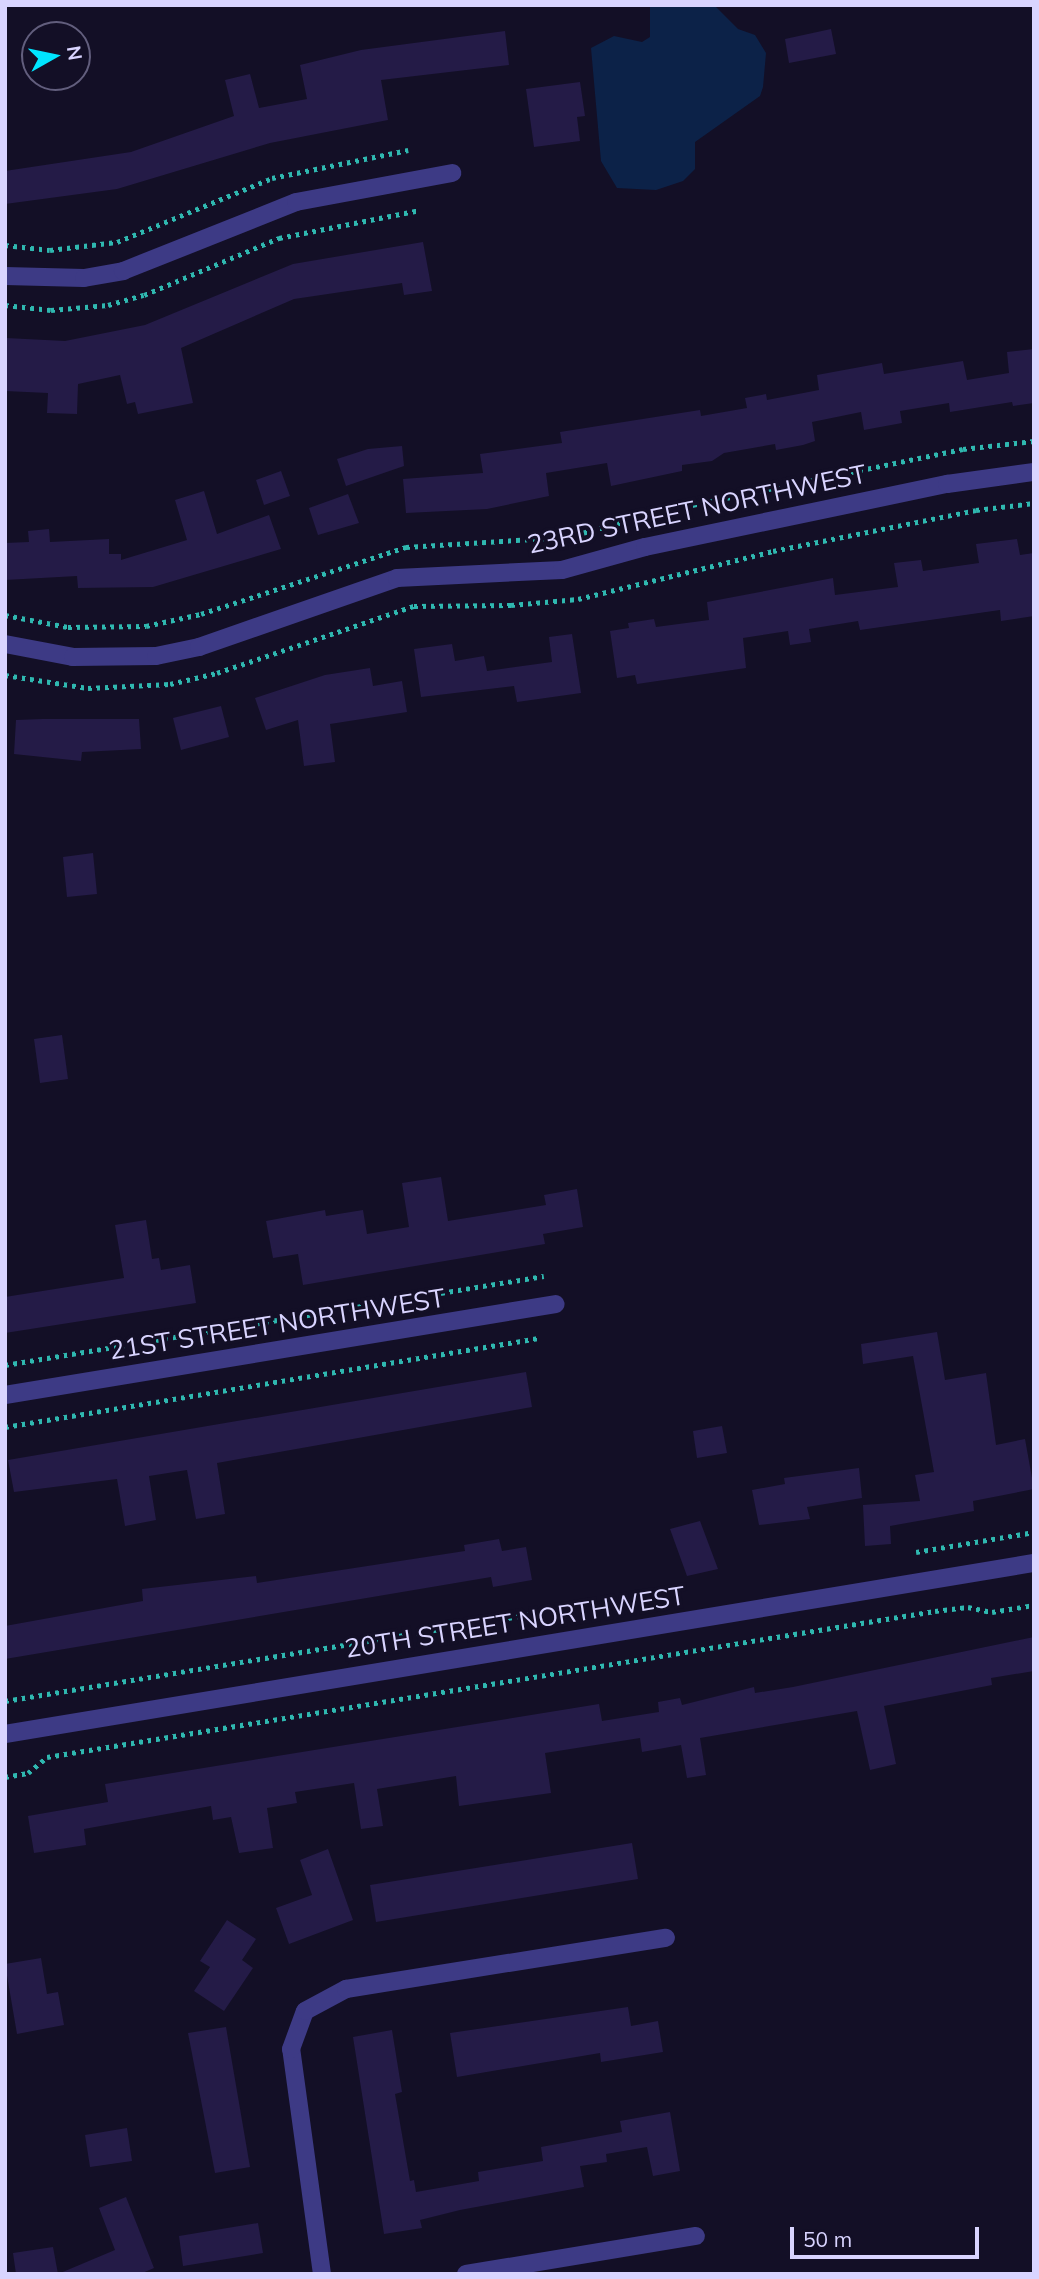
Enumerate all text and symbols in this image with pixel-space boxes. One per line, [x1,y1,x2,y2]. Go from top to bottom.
north arrow [21,21,91,91]
text: N [62,44,88,62]
street label: 23RD STREET NORTHWEST [525,458,869,560]
street label: 21ST STREET NORTHWEST [107,1282,447,1366]
street label: 20TH STREET NORTHWEST [343,1580,687,1664]
scale bar [794,2212,983,2256]
text: 50 m [803,2226,852,2252]

